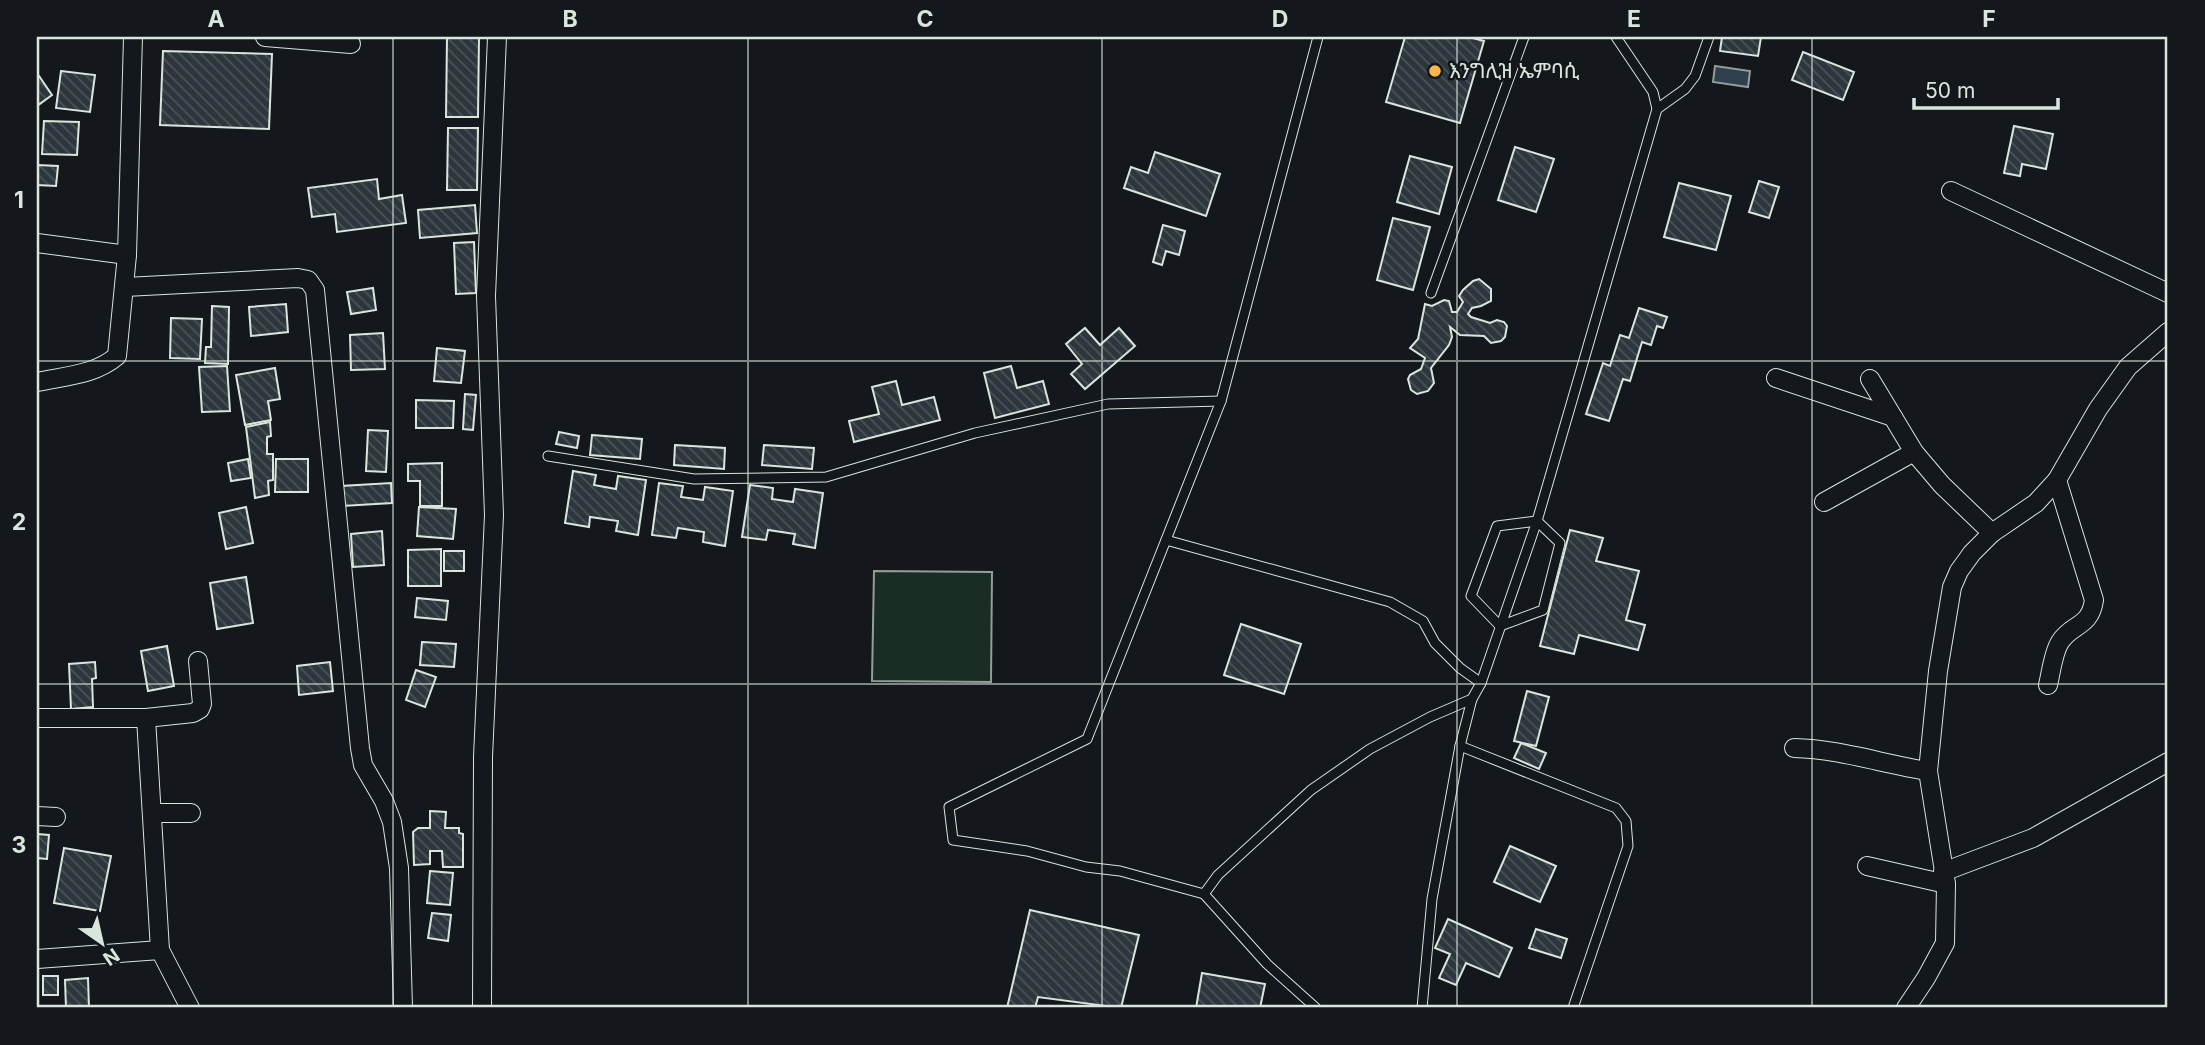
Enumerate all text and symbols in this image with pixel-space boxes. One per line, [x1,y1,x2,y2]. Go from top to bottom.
text: A [207,5,225,33]
text: B [562,5,578,33]
text: C [916,5,934,33]
text: D [1272,5,1288,33]
text: E [1627,5,1641,33]
text: F [1982,5,1996,33]
place label: እንግሊዝ ኤምባሲ [1449,58,1580,83]
marker: እንግሊዝ ኤምባሲ [1427,63,1443,79]
scale bar [1914,66,2058,110]
text: 50 m [1925,78,1975,103]
text: 1 [14,186,24,214]
text: 2 [12,508,26,536]
text: 3 [12,831,26,859]
north arrow [66,908,136,978]
text: N [99,943,124,970]

